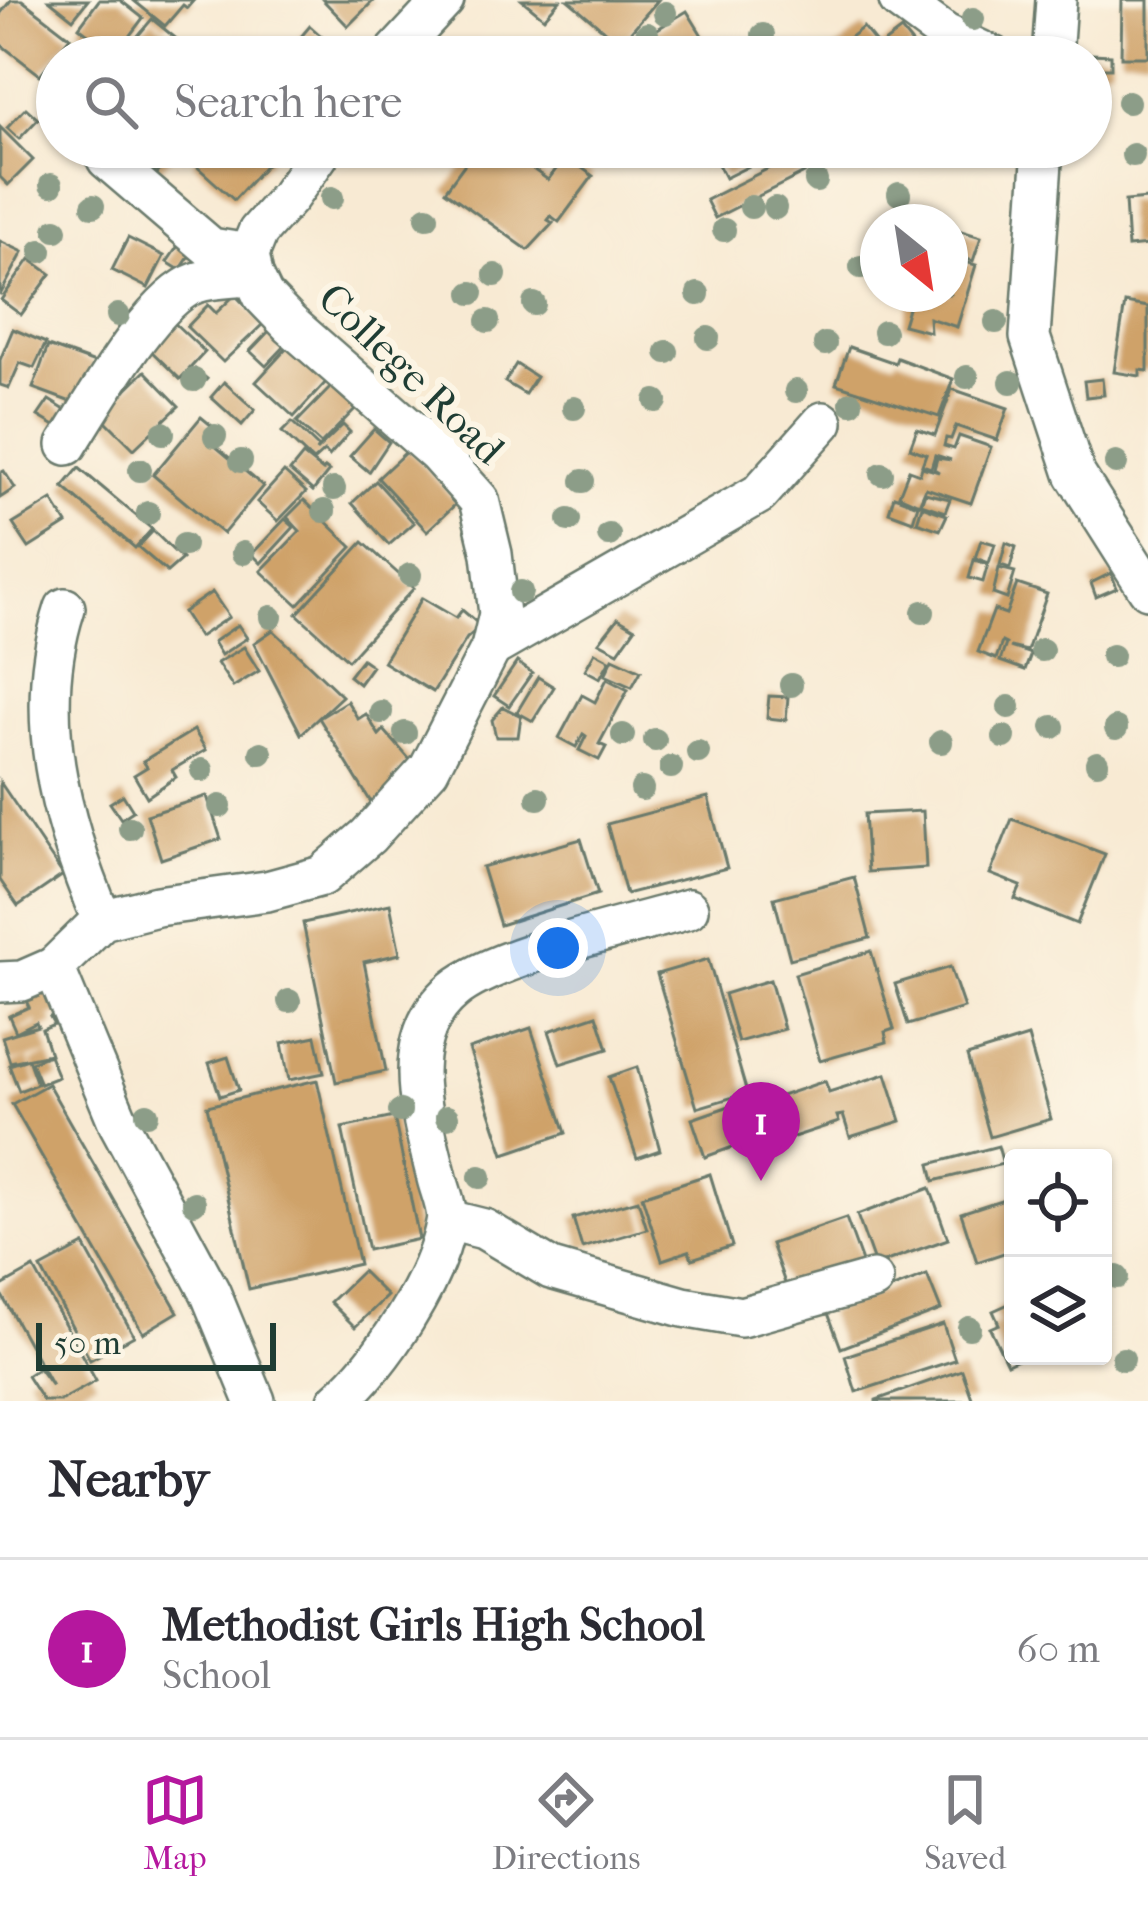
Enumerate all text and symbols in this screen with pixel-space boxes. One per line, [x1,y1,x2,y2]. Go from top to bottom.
search box [36,36,1112,168]
icon: search [78,69,144,135]
text: Search here [174,76,402,129]
north arrow [860,204,968,312]
street label: College Road [308,274,515,475]
your location [528,918,588,978]
pin: 1 [722,1082,800,1181]
map controls [1004,1149,1112,1365]
button: locate [1004,1149,1112,1257]
button: layers [1004,1257,1112,1365]
scale bar [36,1317,276,1370]
text: 50 m [54,1324,121,1363]
text: Nearby [48,1449,209,1509]
text: Methodist Girls High School [162,1599,705,1652]
text: 1 [80,1626,94,1672]
text: 60 m [1017,1626,1100,1672]
text: School [162,1652,271,1698]
tab: Map [142,1767,208,1878]
tab: Directions [492,1767,640,1878]
tab: Saved [924,1767,1006,1878]

